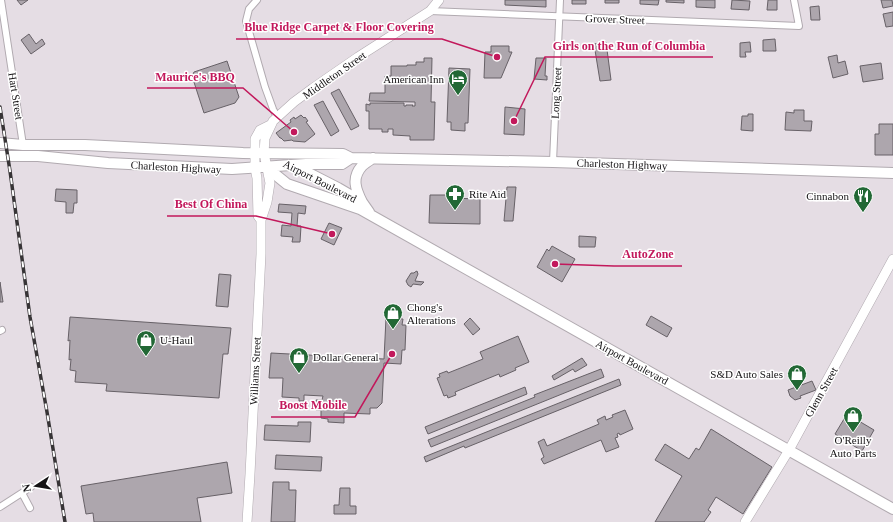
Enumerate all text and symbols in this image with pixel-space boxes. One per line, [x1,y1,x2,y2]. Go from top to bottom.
street label: Grover Street [585,12,645,26]
callout: Blue Ridge Carpet & Floor Covering [236,15,442,39]
text: Blue Ridge Carpet & Floor Covering [244,20,434,34]
callout: Girls on the Run of Columbia [545,33,713,57]
text: Girls on the Run of Columbia [553,39,705,53]
street label: Middleton Street [300,49,368,101]
callout: Maurice's BBQ [147,64,243,88]
street label: Long Street [549,67,563,119]
hotel icon: American Inn [447,68,469,96]
text: Maurice's BBQ [155,70,235,84]
street label: Hart Street [6,71,26,121]
place label: American Inn [383,73,444,85]
street label: Charleston Highway [576,156,668,172]
street label: Airport Boulevard [281,157,359,205]
street label: Charleston Highway [130,159,222,175]
pharmacy icon: Rite Aid [444,183,466,211]
restaurant icon: Cinnabon [852,185,874,213]
place label: Rite Aid [469,188,506,200]
place label: Cinnabon [806,190,849,202]
callout: Best Of China [167,192,256,216]
text: Best Of China [175,197,247,211]
callout: AutoZone [614,242,682,266]
text: AutoZone [622,247,674,261]
place label: Chong's Alterations [407,301,456,326]
shop icon: Chong's Alterations [382,302,404,330]
shop icon: U-Haul [135,329,157,357]
place label: U-Haul [160,334,193,346]
street label: Williams Street [247,337,263,405]
street label: Airport Boulevard [594,337,671,387]
shop icon: Dollar General [288,346,310,374]
place label: Dollar General [313,351,379,363]
shop icon: S&D Auto Sales [786,363,808,391]
street label: Glenn Street [802,365,840,419]
place label: S&D Auto Sales [710,368,783,380]
callout: Boost Mobile [271,393,355,417]
text: Boost Mobile [279,398,348,412]
shop icon: O'Reilly Auto Parts [842,405,864,433]
place label: O'Reilly Auto Parts [830,434,876,459]
north arrow [16,466,56,506]
text: N [20,483,33,493]

